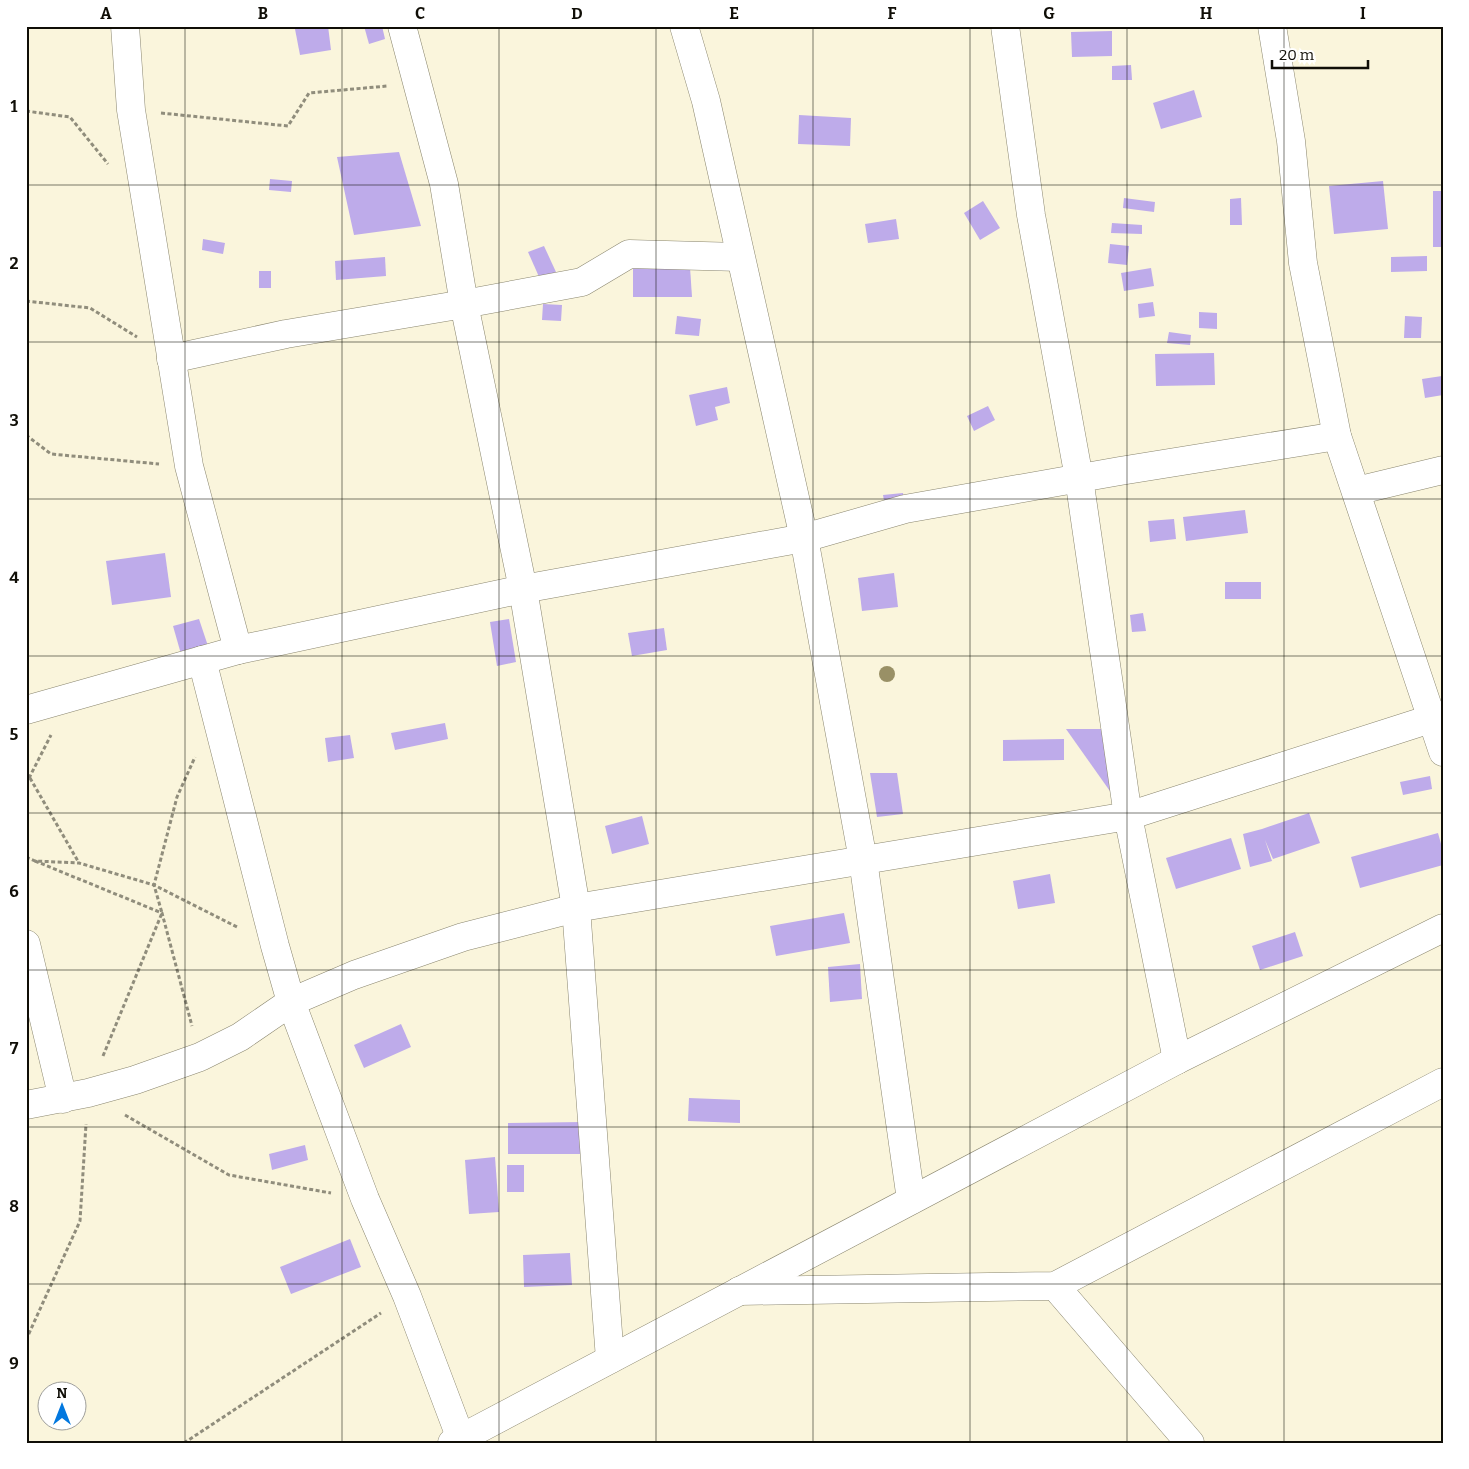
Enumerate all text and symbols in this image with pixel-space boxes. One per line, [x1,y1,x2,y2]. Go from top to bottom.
text: A [100,4,112,23]
text: B [258,4,268,23]
text: C [415,4,425,23]
text: D [571,4,583,23]
text: E [729,4,739,23]
text: F [888,4,897,23]
text: G [1043,4,1055,23]
text: H [1200,4,1213,23]
text: I [1360,4,1366,23]
scale bar [1272,38,1368,70]
text: 20 m [1279,46,1315,64]
text: 1 [11,97,18,116]
text: 2 [9,254,19,273]
text: 3 [9,411,19,430]
text: 4 [9,568,19,587]
text: 5 [10,725,19,744]
text: 6 [9,882,19,901]
text: 7 [10,1039,19,1058]
text: 8 [9,1197,19,1216]
text: 9 [9,1354,19,1373]
north arrow [38,1382,88,1432]
text: N [57,1385,68,1402]

